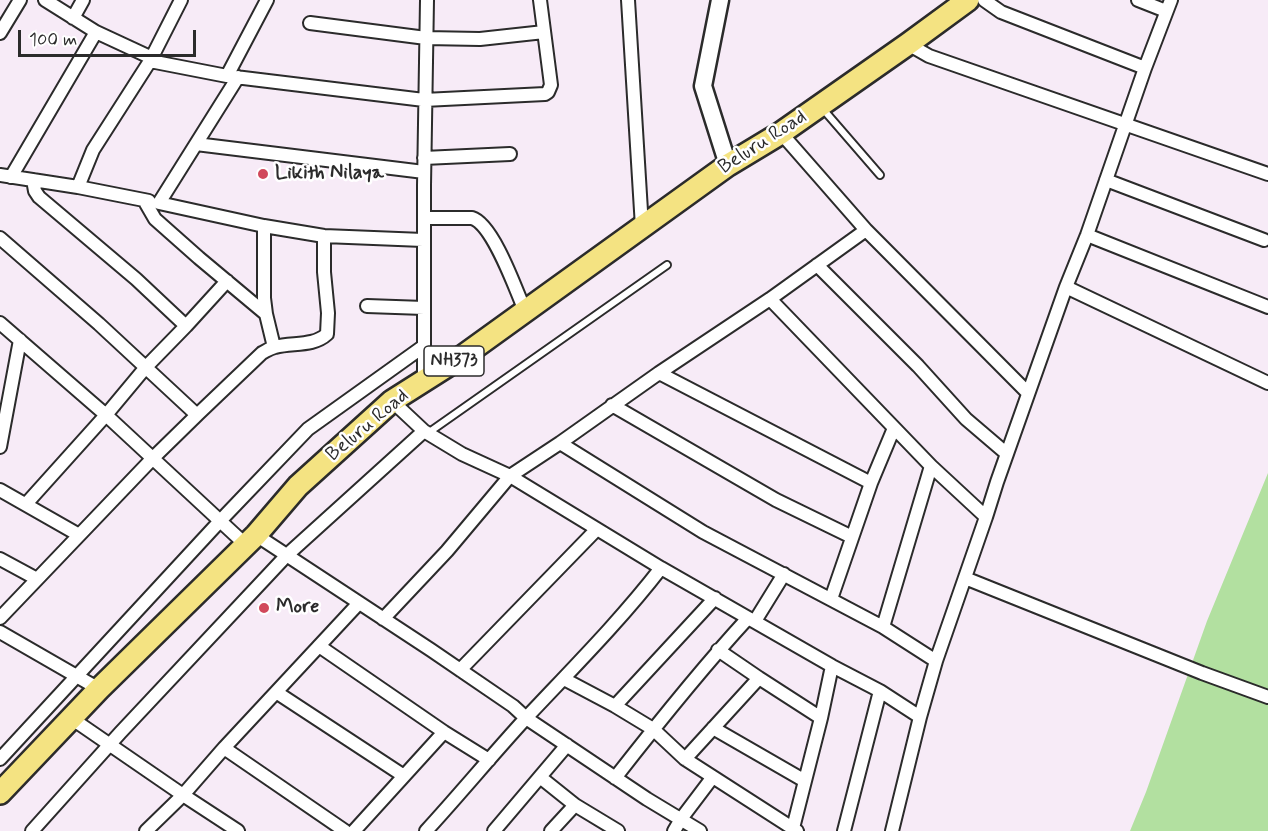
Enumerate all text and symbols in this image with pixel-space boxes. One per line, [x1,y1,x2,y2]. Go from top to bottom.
scale bar [21,18,200,56]
text: 100 m [29,28,77,52]
street label: Beluru Road [714,106,812,180]
place label: Likith Nilaya [275,162,384,186]
marker: Likith Nilaya [256,167,270,181]
road number: NH373 [424,346,484,376]
street label: Beluru Road [322,385,414,467]
place label: More [276,596,319,620]
marker: More [257,601,271,615]

